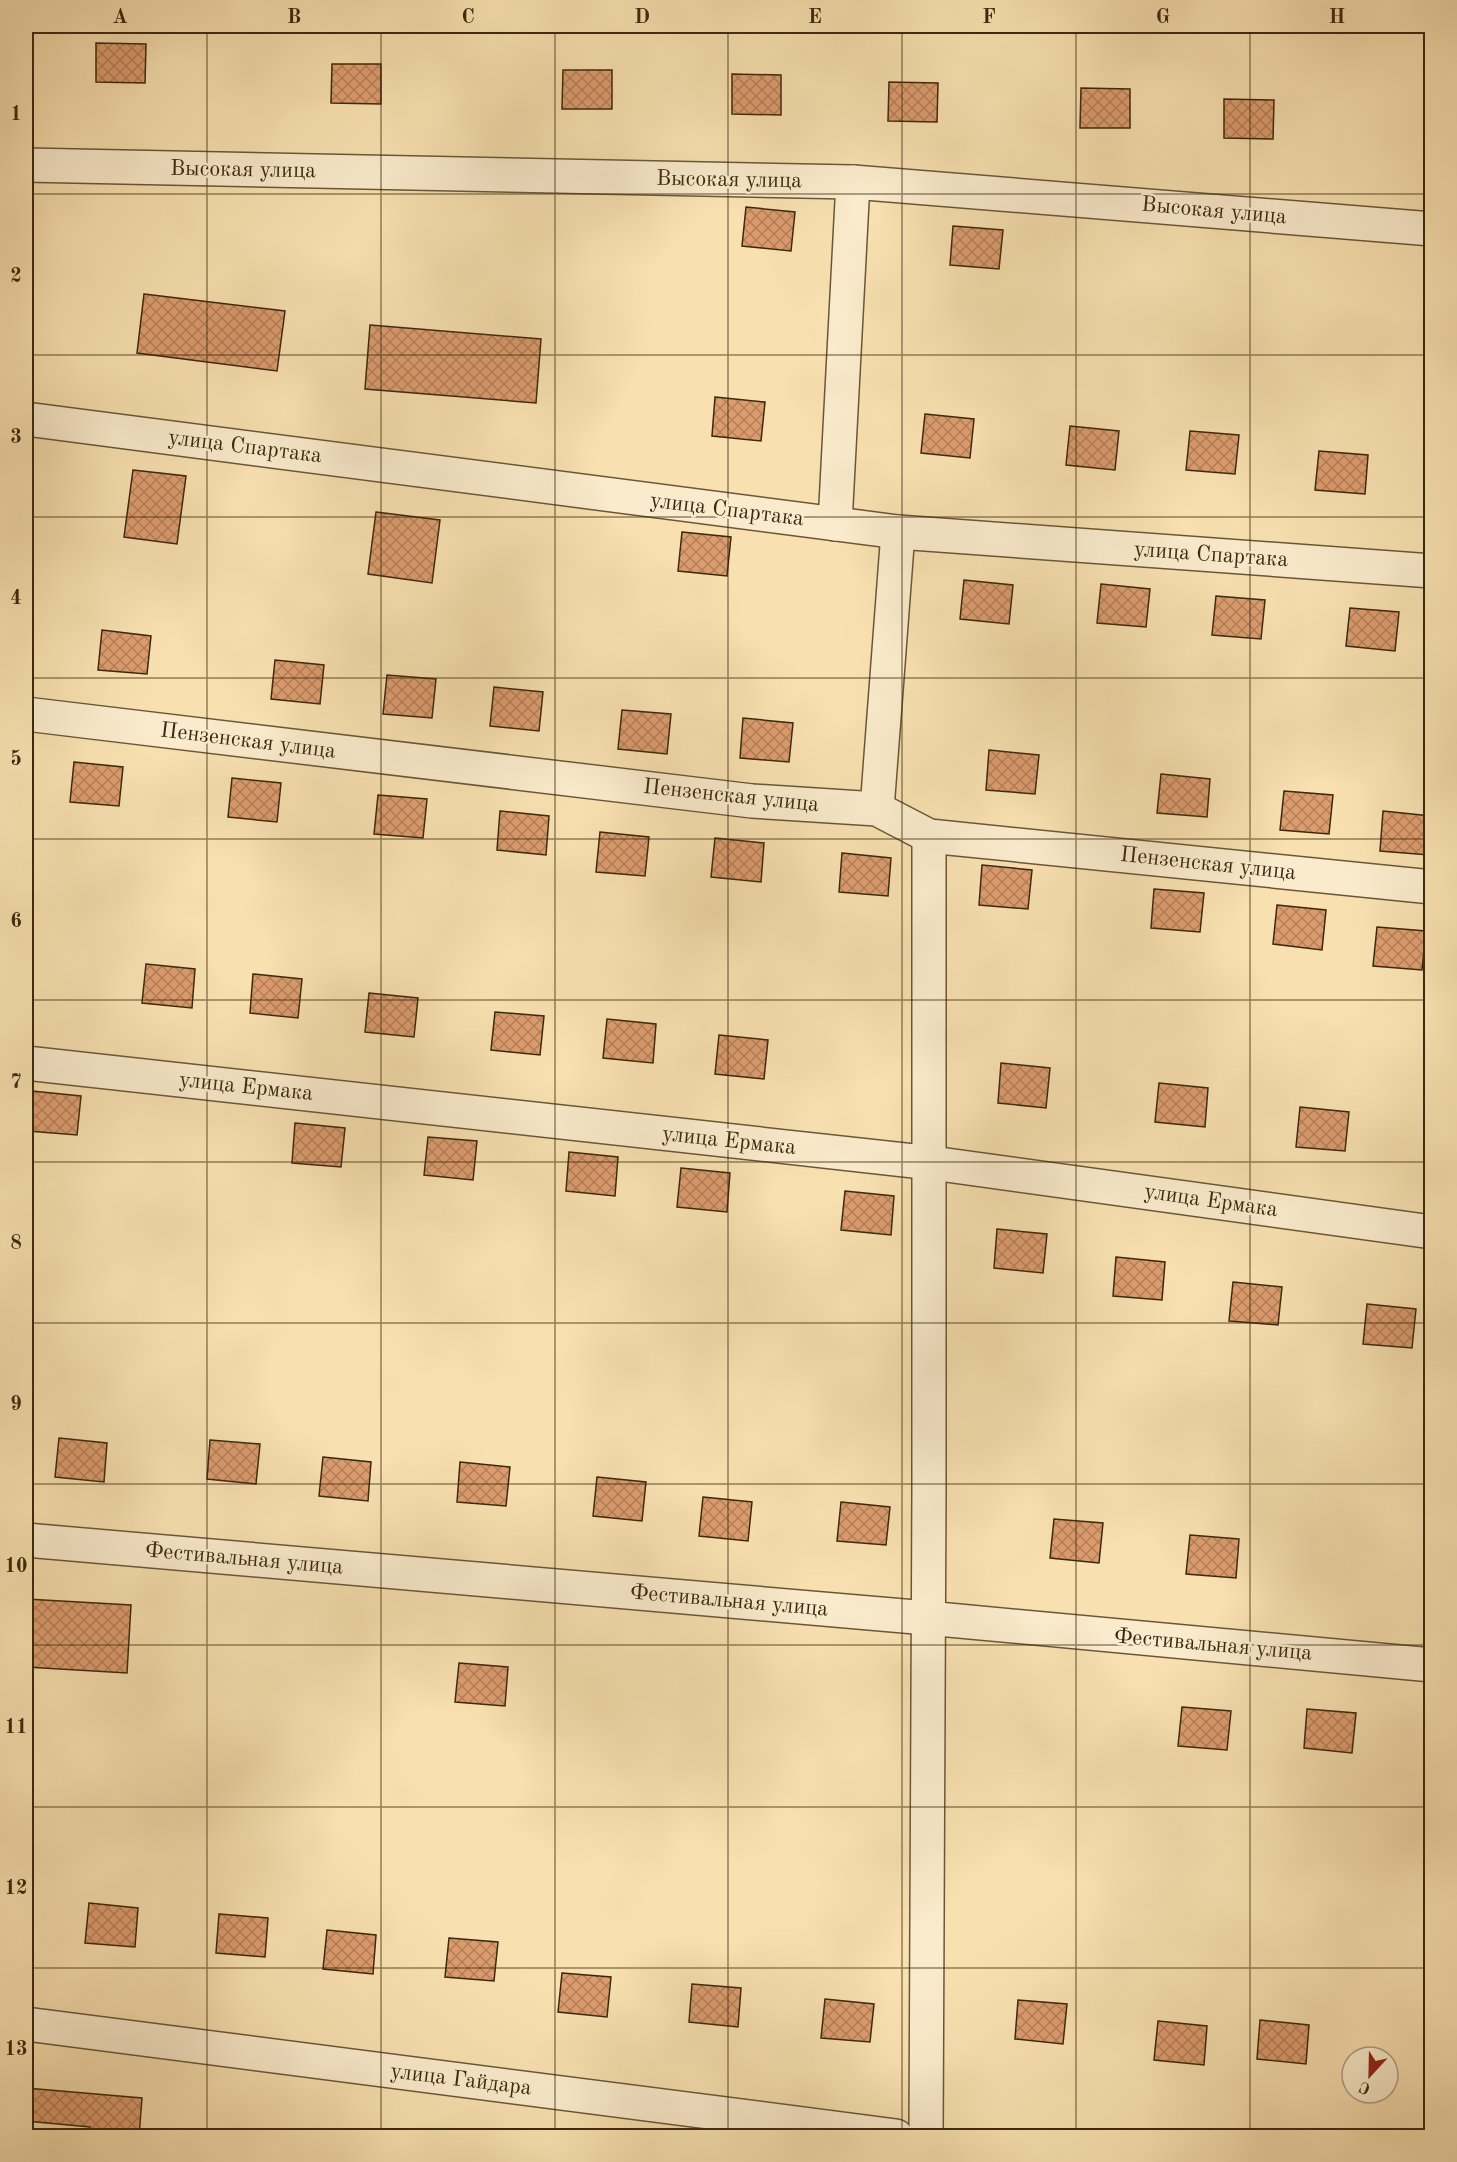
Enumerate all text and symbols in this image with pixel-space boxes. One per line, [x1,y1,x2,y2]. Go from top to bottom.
text: A [112,8,128,28]
text: B [287,8,301,28]
text: C [461,8,475,28]
text: D [634,8,650,28]
text: E [808,8,822,28]
text: F [982,8,996,28]
text: G [1156,8,1170,28]
text: H [1329,8,1345,28]
text: 1 [10,105,22,125]
street label: Высокая улица [170,158,316,182]
street label: Высокая улица [656,168,802,192]
street label: Высокая улица [1140,194,1288,228]
text: 2 [10,267,22,287]
street label: улица Спартака [167,427,323,467]
text: 3 [10,428,22,448]
street label: улица Спартака [649,490,805,530]
street label: улица Спартака [1133,539,1289,571]
text: 4 [10,589,22,609]
street label: Пензенская улица [159,719,337,763]
text: 5 [10,749,22,770]
street label: Пензенская улица [642,776,820,816]
street label: Пензенская улица [1119,844,1297,884]
text: 6 [10,912,22,932]
street label: улица Ермака [178,1069,314,1105]
text: 7 [10,1073,22,1093]
street label: улица Ермака [661,1123,797,1159]
street label: улица Ермака [1143,1181,1279,1221]
text: 8 [10,1234,22,1254]
text: 9 [10,1395,22,1415]
street label: Фестивальная улица [144,1539,344,1579]
text: 10 [4,1557,28,1577]
street label: Фестивальная улица [629,1581,829,1621]
street label: Фестивальная улица [1113,1625,1313,1665]
text: 11 [4,1718,28,1738]
text: 12 [4,1879,28,1899]
text: 13 [4,2040,28,2060]
north arrow [1340,2045,1400,2105]
street label: улица Гайдара [389,2060,533,2100]
text: С [1357,2078,1373,2096]

